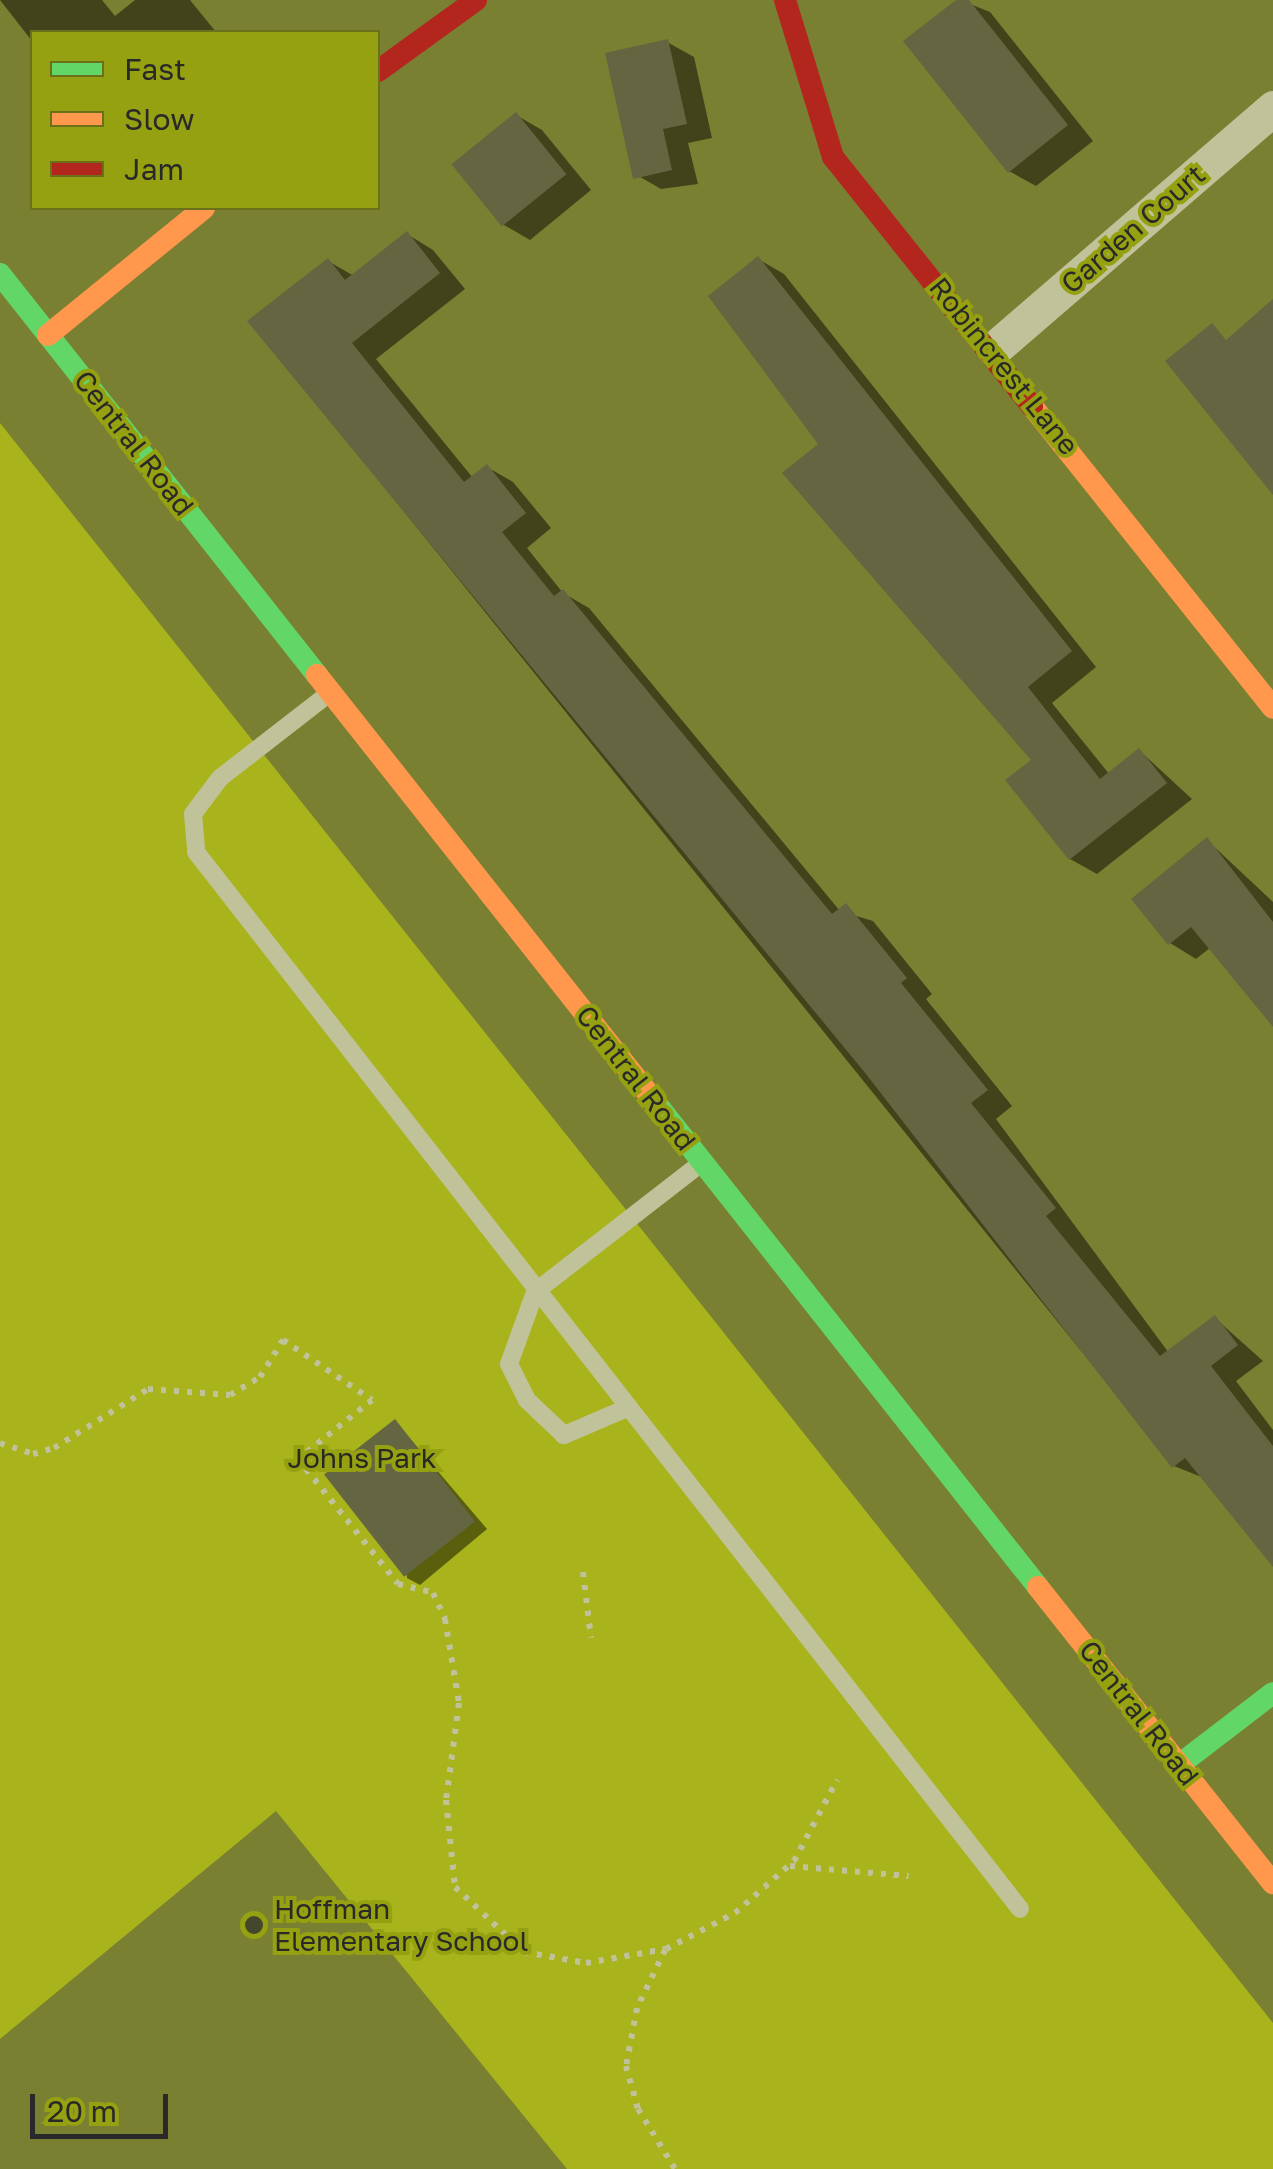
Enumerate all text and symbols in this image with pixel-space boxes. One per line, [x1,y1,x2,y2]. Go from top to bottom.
legend [30,30,380,210]
text: Fast [124,51,186,87]
text: Slow [124,101,195,137]
text: Jam [124,151,184,187]
street label: Garden Court [1054,157,1212,301]
street label: Robincrest Lane [922,271,1086,461]
street label: Central Road [67,364,201,522]
street label: Central Road [569,999,703,1157]
park label: Johns Park [287,1441,437,1475]
street label: Central Road [1072,1634,1206,1792]
place label: Hoffman Elementary School [274,1892,528,1958]
marker: Hoffman Elementary School [243,1914,265,1936]
scale bar [35,2074,172,2136]
text: 20 m [47,2093,117,2129]

